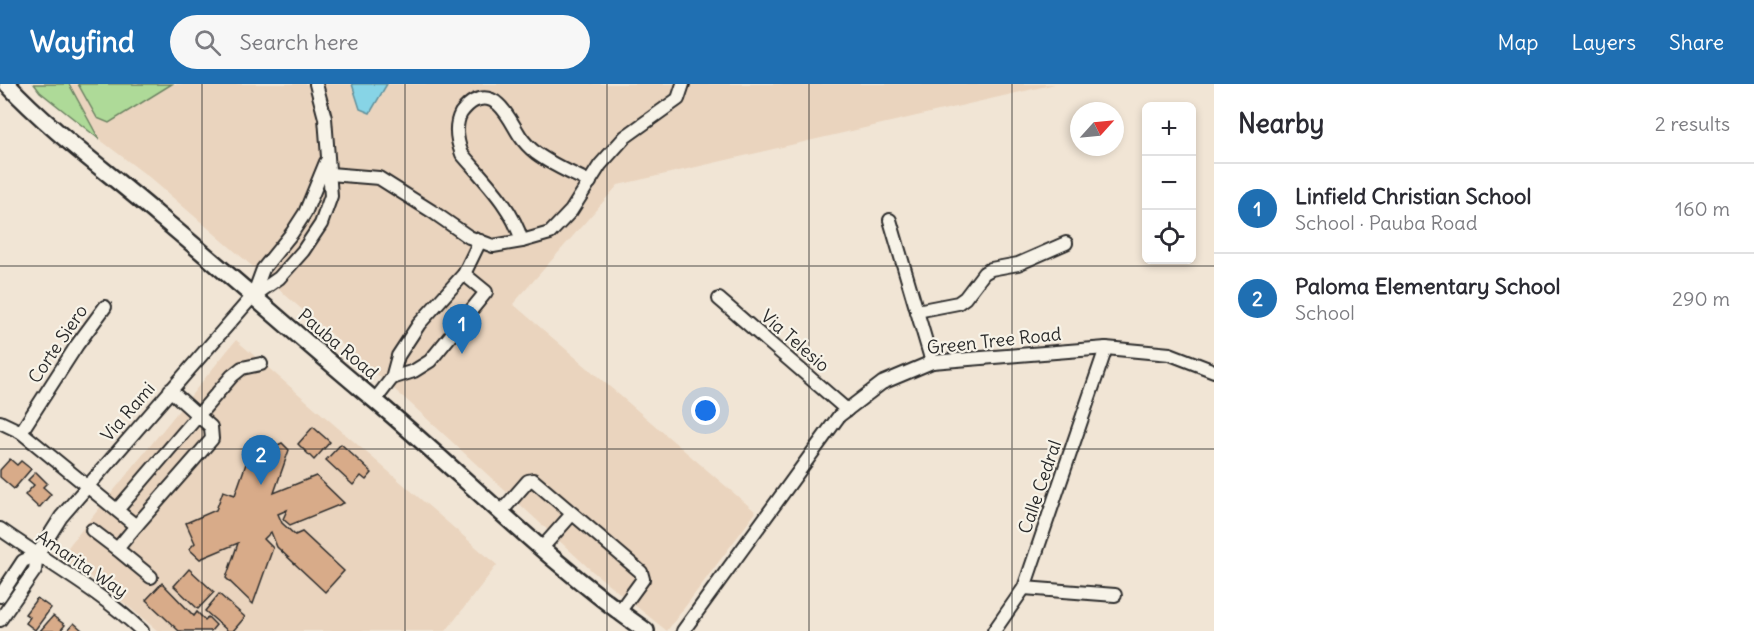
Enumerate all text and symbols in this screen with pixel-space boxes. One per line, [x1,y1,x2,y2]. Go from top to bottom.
search box [170,15,590,69]
text: Wayfind [30,24,134,60]
icon: search [191,26,224,59]
text: Search here [239,28,359,56]
text: Map [1498,29,1538,56]
text: Layers [1571,29,1636,56]
text: Share [1669,29,1724,56]
north arrow [1070,102,1124,156]
map controls [1142,102,1196,264]
button: + [1142,102,1196,156]
text: Nearby [1238,107,1324,140]
text: 2 results [1655,111,1730,136]
button: − [1142,156,1196,210]
text: Linfield Christian School [1295,182,1531,210]
text: 1 [1254,196,1261,221]
text: 160 m [1675,196,1730,221]
button: locate [1142,210,1196,264]
text: School · Pauba Road [1295,210,1477,235]
text: Paloma Elementary School [1295,272,1561,300]
text: 2 [1252,286,1263,311]
text: 290 m [1672,286,1730,311]
street label: Corte Siero [23,300,92,387]
text: School [1295,300,1355,325]
street label: Pauba Road [293,303,383,384]
pin: 1 [442,304,482,354]
street label: Via Telesio [756,304,834,377]
street label: Green Tree Road [926,322,1063,359]
street label: Via Rami [96,377,160,446]
your location [691,396,720,425]
pin: 2 [242,436,280,485]
street label: Calle Cedral [1013,437,1066,537]
street label: Amarita Way [32,524,133,603]

